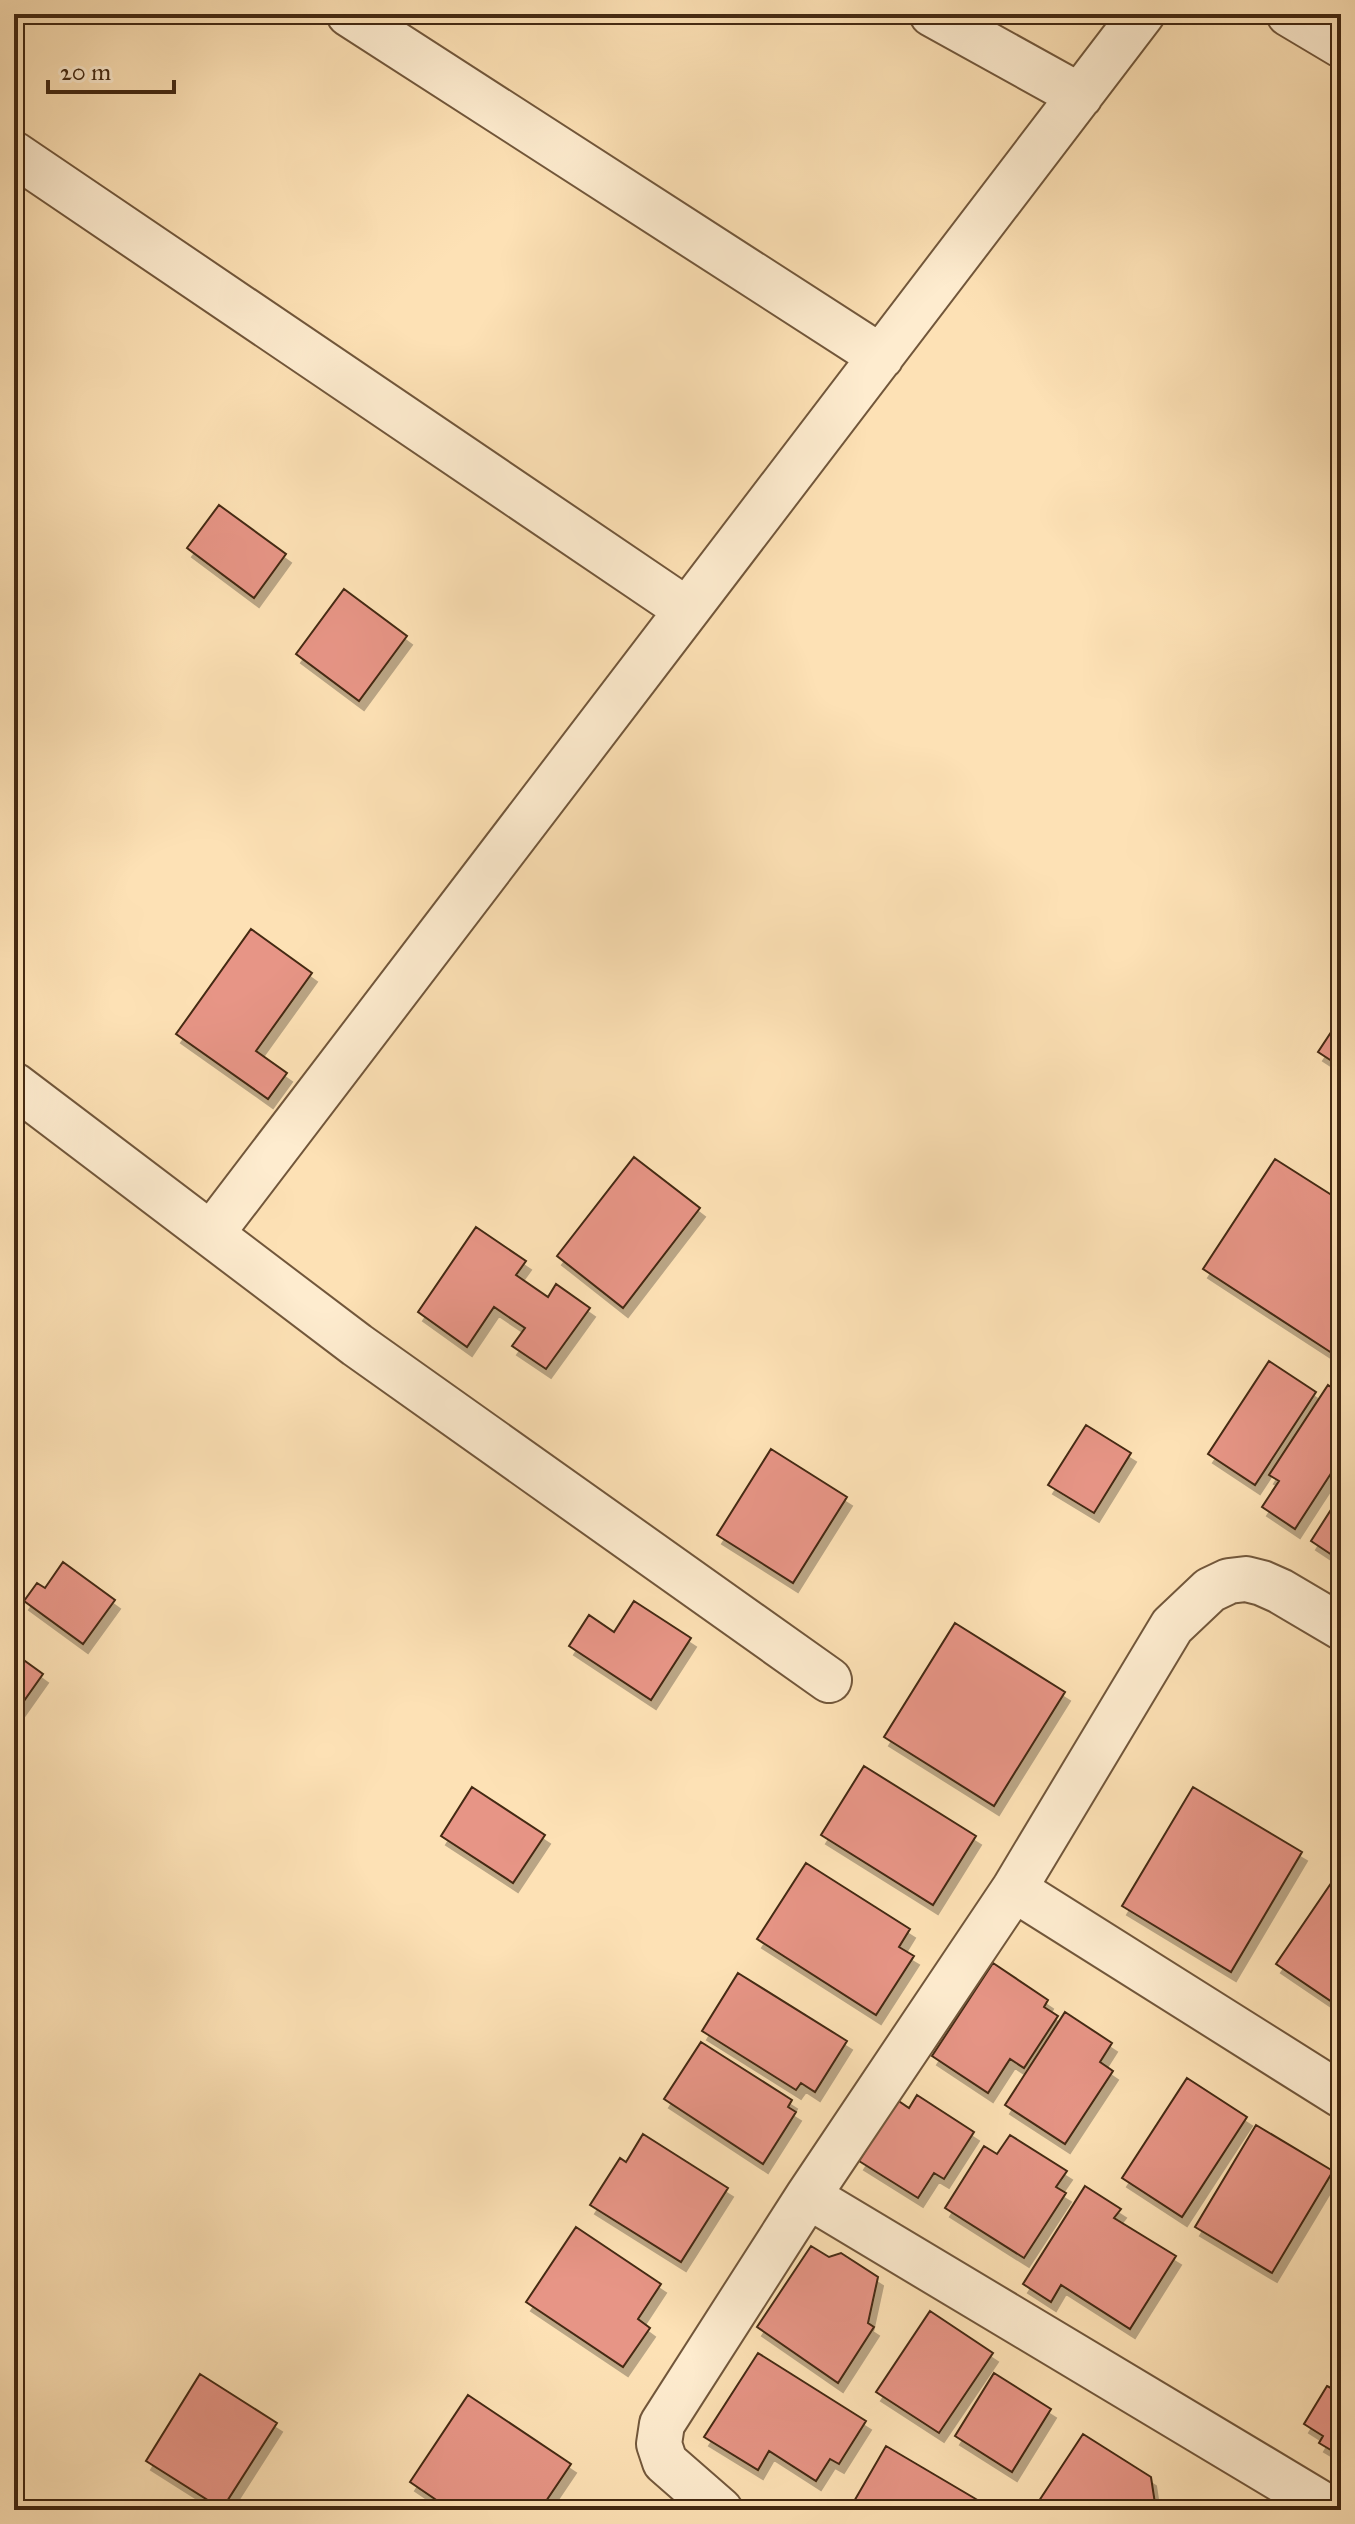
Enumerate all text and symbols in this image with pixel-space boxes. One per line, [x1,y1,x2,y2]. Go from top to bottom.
scale bar [48,44,174,94]
text: 20 m [60,57,111,87]

